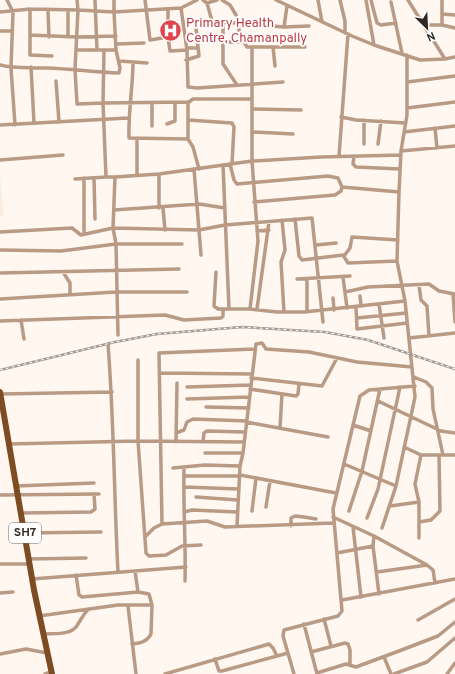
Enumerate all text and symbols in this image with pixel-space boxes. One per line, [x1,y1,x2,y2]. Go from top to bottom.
north arrow [407,8,447,48]
place label: Primary Health Centre, Chamanpally [186,16,307,47]
hospital icon: Primary Health Centre, Chamanpally [157,18,183,44]
text: N [424,28,437,44]
road number: SH7 [9,523,41,543]

